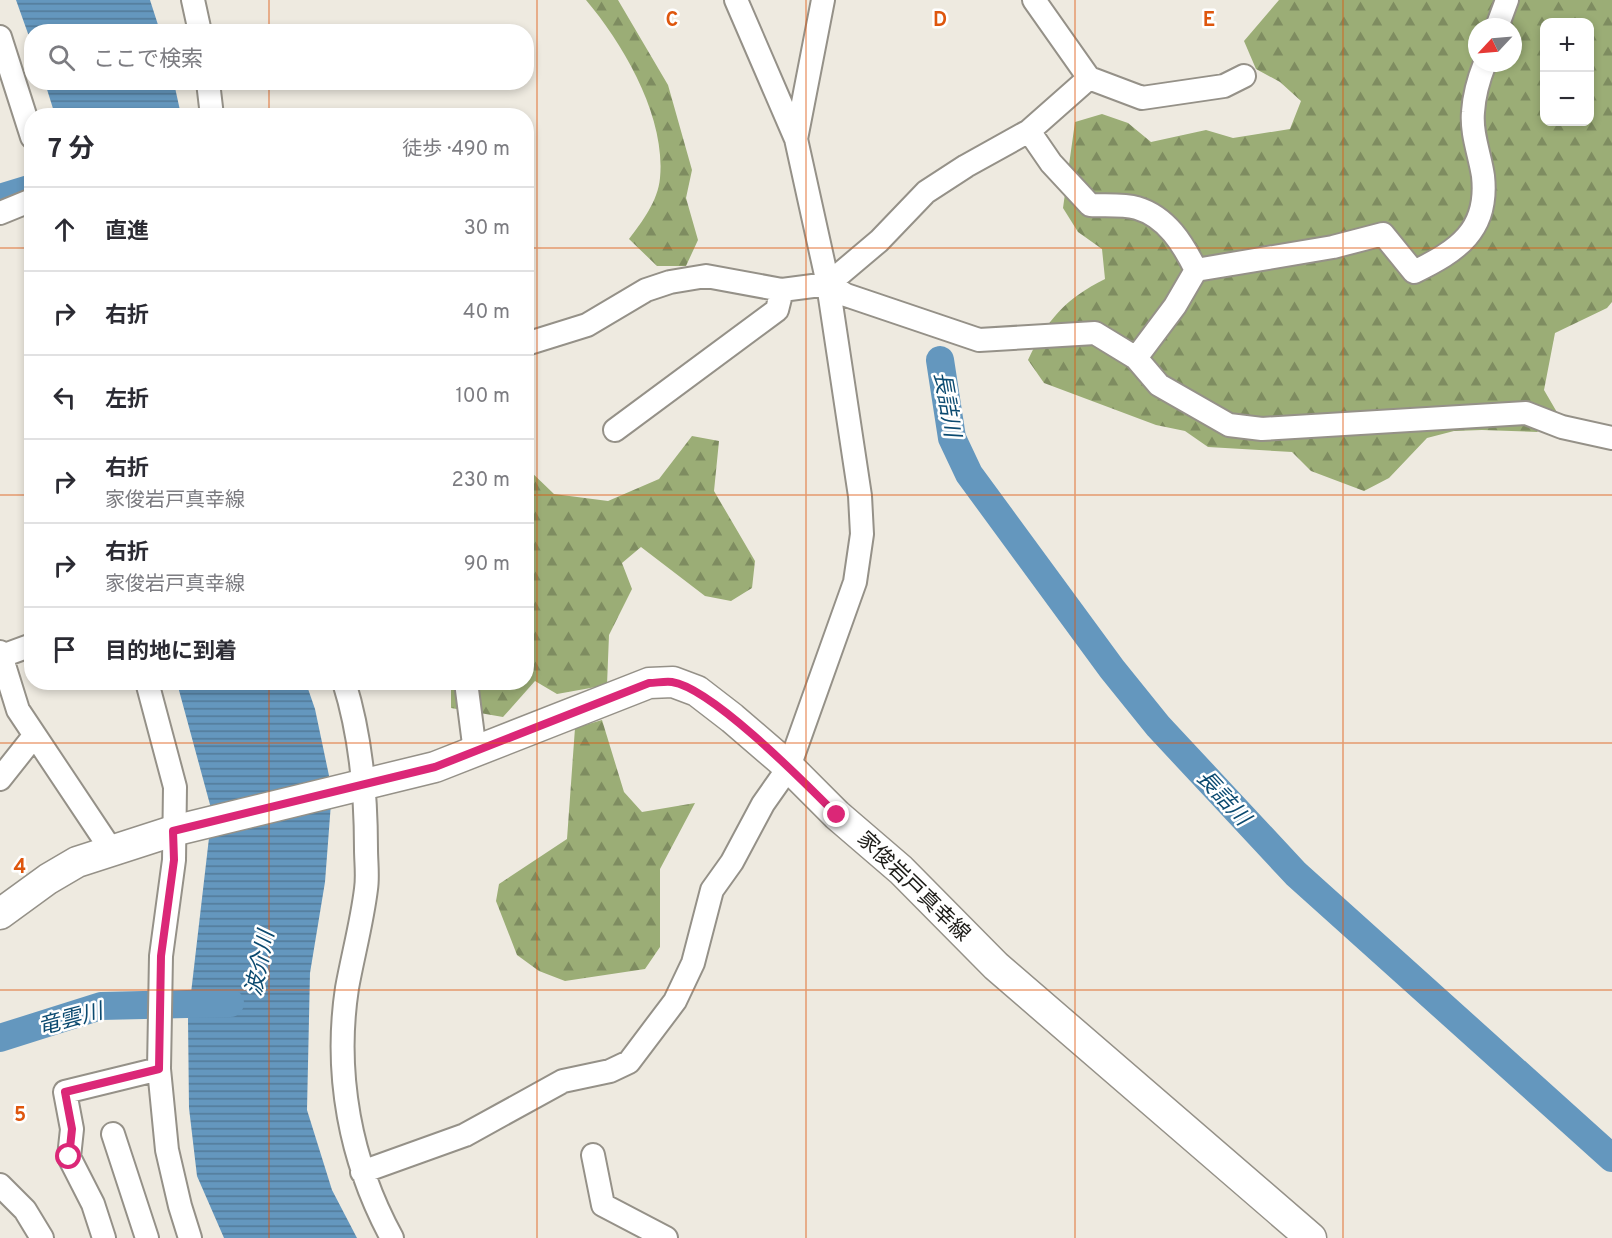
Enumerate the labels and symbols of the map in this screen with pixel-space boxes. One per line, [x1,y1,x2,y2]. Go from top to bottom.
text: C [666,8,678,34]
text: D [933,8,947,34]
text: E [1203,8,1215,34]
north arrow [1468,18,1522,72]
water label: 長詰川 [927,370,965,441]
water label: 長詰川 [1190,765,1256,834]
route end [823,801,849,827]
street label: 家俊岩戸真幸線 [851,826,975,948]
text: 4 [14,855,26,881]
water label: 波介川 [241,926,282,999]
water label: 竜雲川 [35,998,108,1042]
text: 5 [14,1103,26,1129]
route start [55,1143,81,1169]

